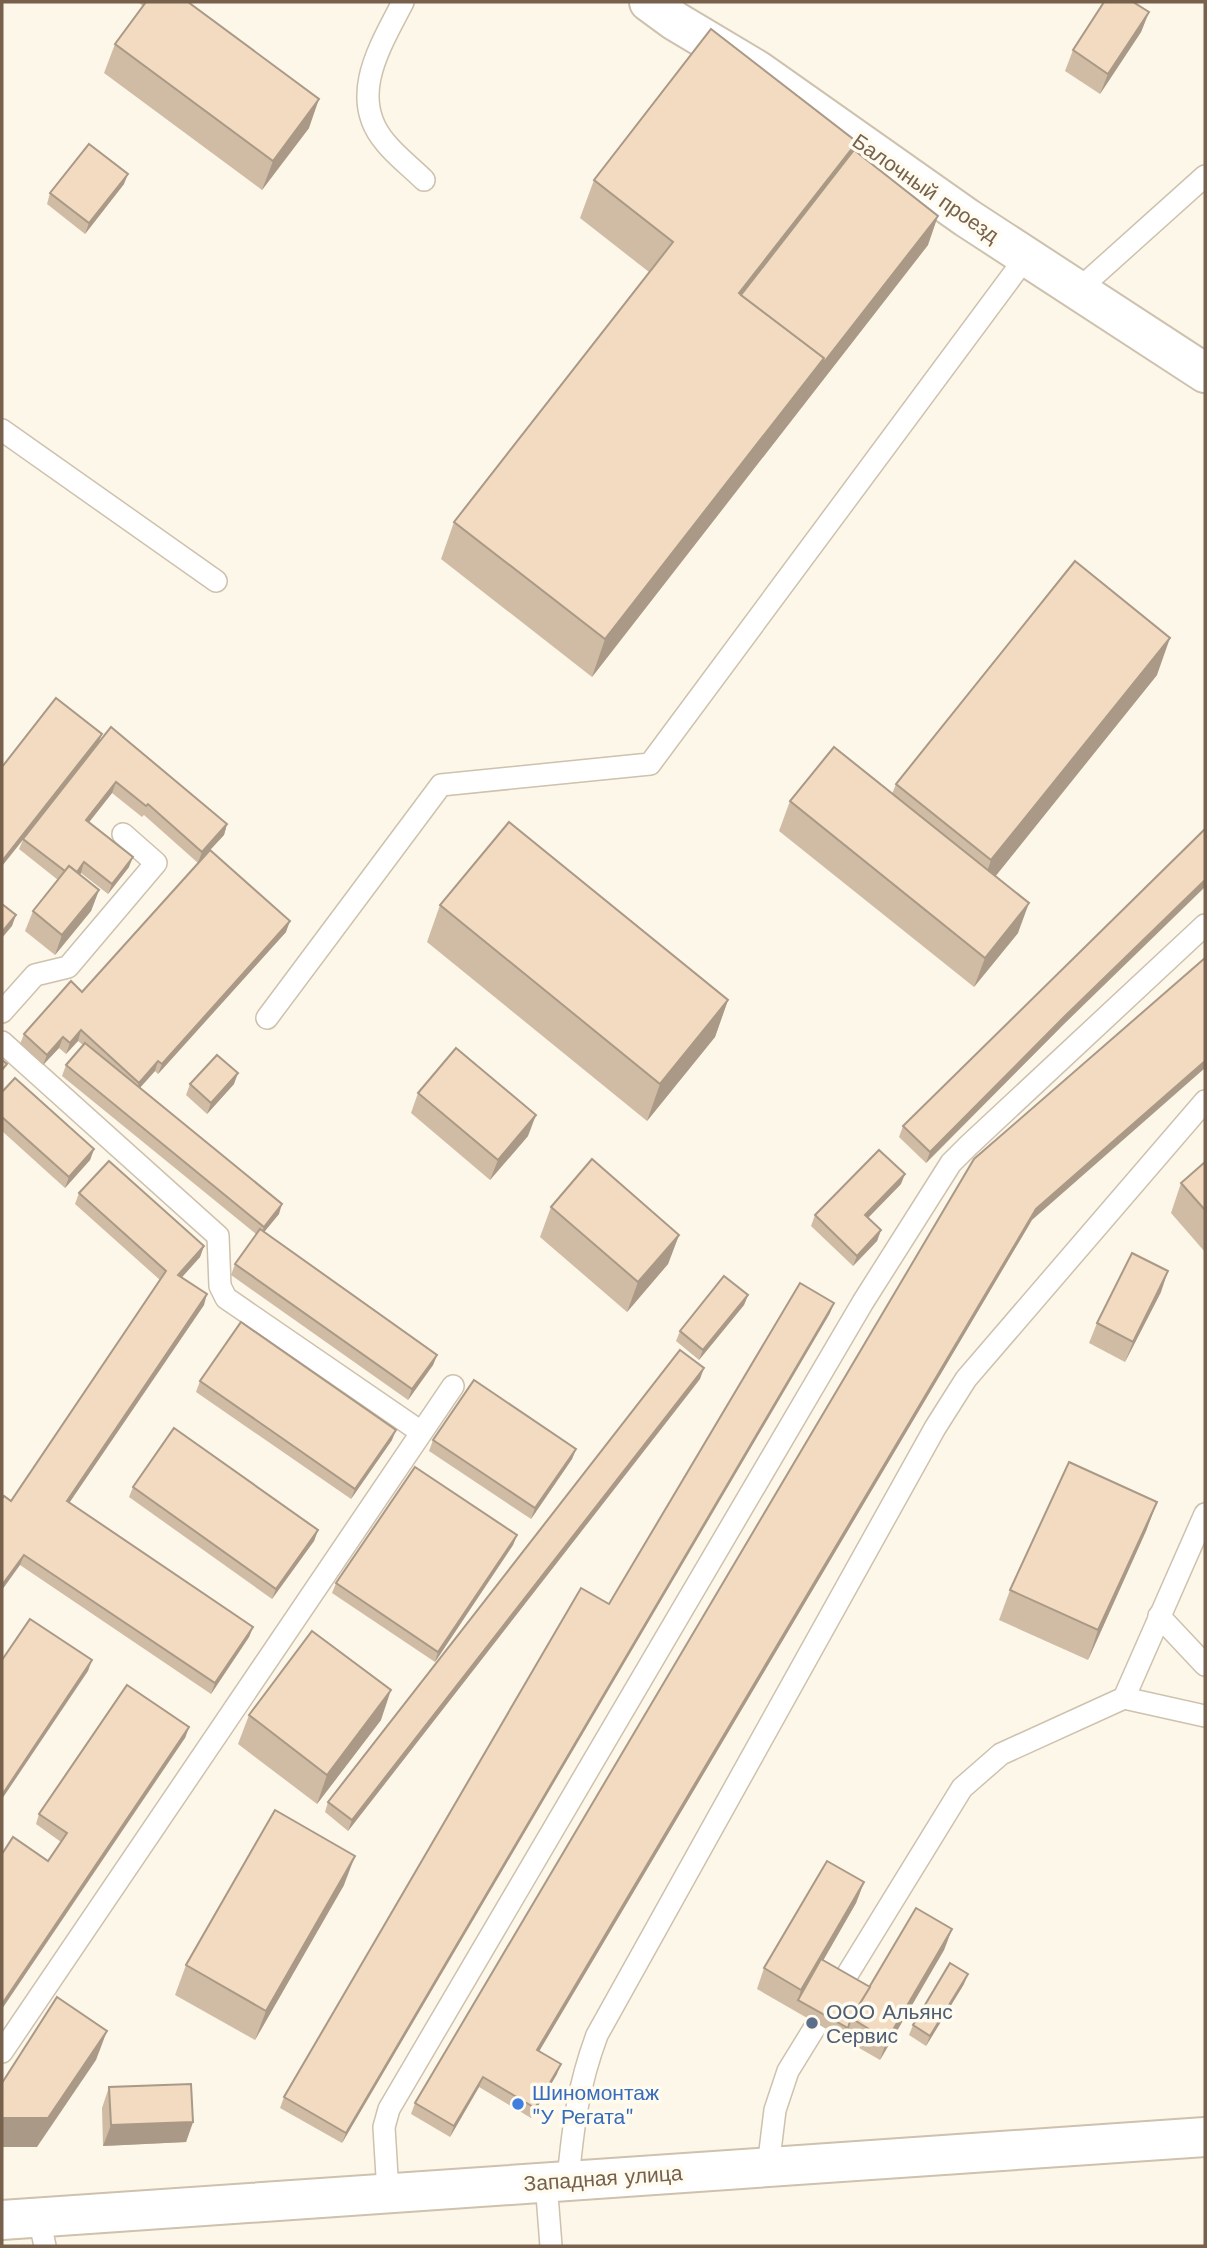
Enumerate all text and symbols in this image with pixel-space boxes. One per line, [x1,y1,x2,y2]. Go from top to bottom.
street label: Балочный проезд [848,128,1004,248]
place label: ООО Альянс Сервис [826,1999,953,2048]
marker: ООО Альянс Сервис [804,2015,820,2031]
place label: Шиномонтаж "У Регата" [532,2080,659,2129]
marker: Шиномонтаж "У Регата" [510,2096,526,2112]
street label: Западная улица [523,2160,684,2196]

